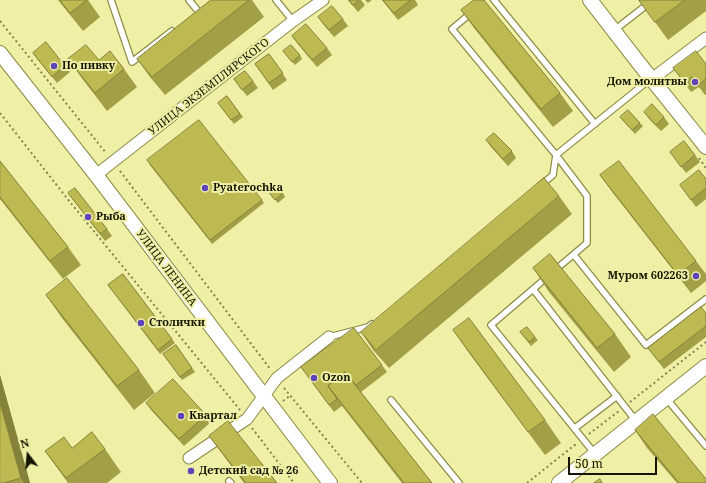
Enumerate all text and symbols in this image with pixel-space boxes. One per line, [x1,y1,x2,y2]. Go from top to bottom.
street label: УЛИЦА ЭКЗЕМПЛЯРСКОГО [146,36,272,138]
place label: По пивку [62,59,115,73]
marker: По пивку [49,61,59,71]
place label: Дом молитвы [607,75,687,89]
marker: Дом молитвы [690,77,700,87]
place label: Pyaterochka [213,181,283,195]
marker: Pyaterochka [200,183,210,193]
place label: Рыба [96,210,126,224]
marker: Рыба [83,212,93,222]
street label: УЛИЦА ЛЕНИНА [133,227,199,309]
place label: Муром 602263 [607,269,688,283]
marker: Муром 602263 [691,271,701,281]
place label: Столички [149,316,205,330]
marker: Столички [136,318,146,328]
place label: Ozon [322,371,351,385]
marker: Ozon [309,373,319,383]
place label: Квартал [189,409,237,423]
marker: Квартал [176,411,186,421]
north arrow [8,435,48,475]
text: N [18,435,31,451]
scale bar [570,449,659,475]
text: 50 m [575,455,603,472]
place label: Детский сад № 26 [199,464,299,478]
marker: Детский сад № 26 [186,466,196,476]

